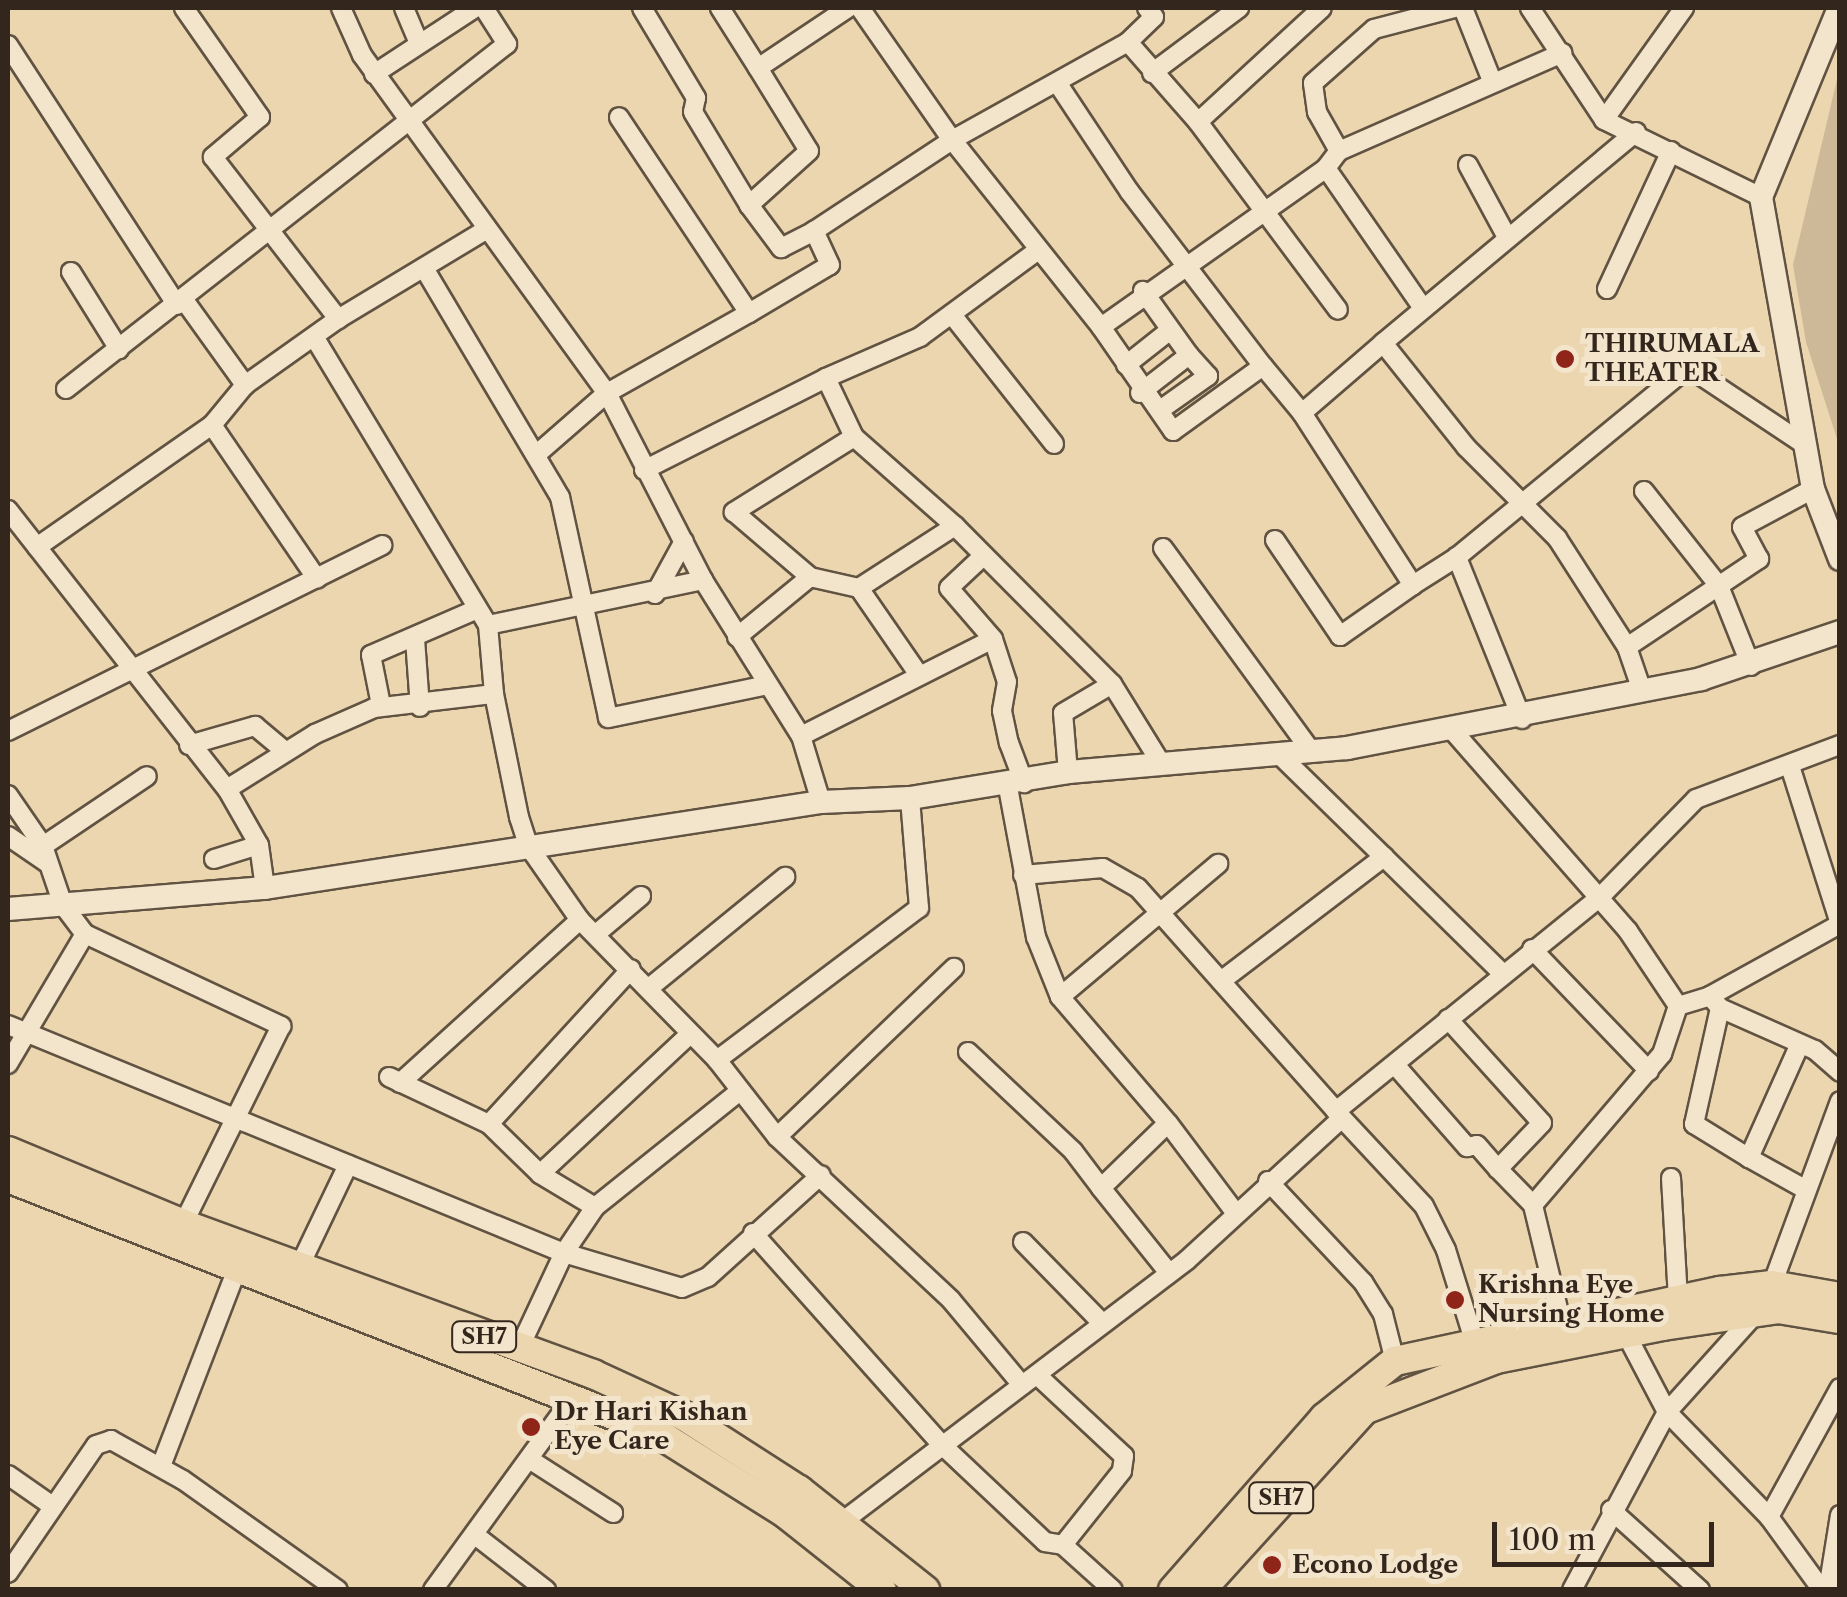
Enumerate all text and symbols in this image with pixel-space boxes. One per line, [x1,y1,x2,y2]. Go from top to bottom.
place label: THIRUMALA THEATER [1585,330,1759,389]
marker: THIRUMALA THEATER [1554,348,1576,370]
place label: Krishna Eye Nursing Home [1478,1271,1664,1330]
marker: Krishna Eye Nursing Home [1442,1287,1468,1313]
road number: SH7 [449,1320,519,1354]
place label: Dr Hari Kishan Eye Care [554,1398,748,1457]
marker: Dr Hari Kishan Eye Care [518,1414,544,1440]
road number: SH7 [1246,1481,1316,1515]
scale bar [1497,1502,1720,1564]
text: 100 m [1509,1521,1596,1558]
place label: Econo Lodge [1292,1550,1458,1580]
marker: Econo Lodge [1261,1554,1283,1576]

